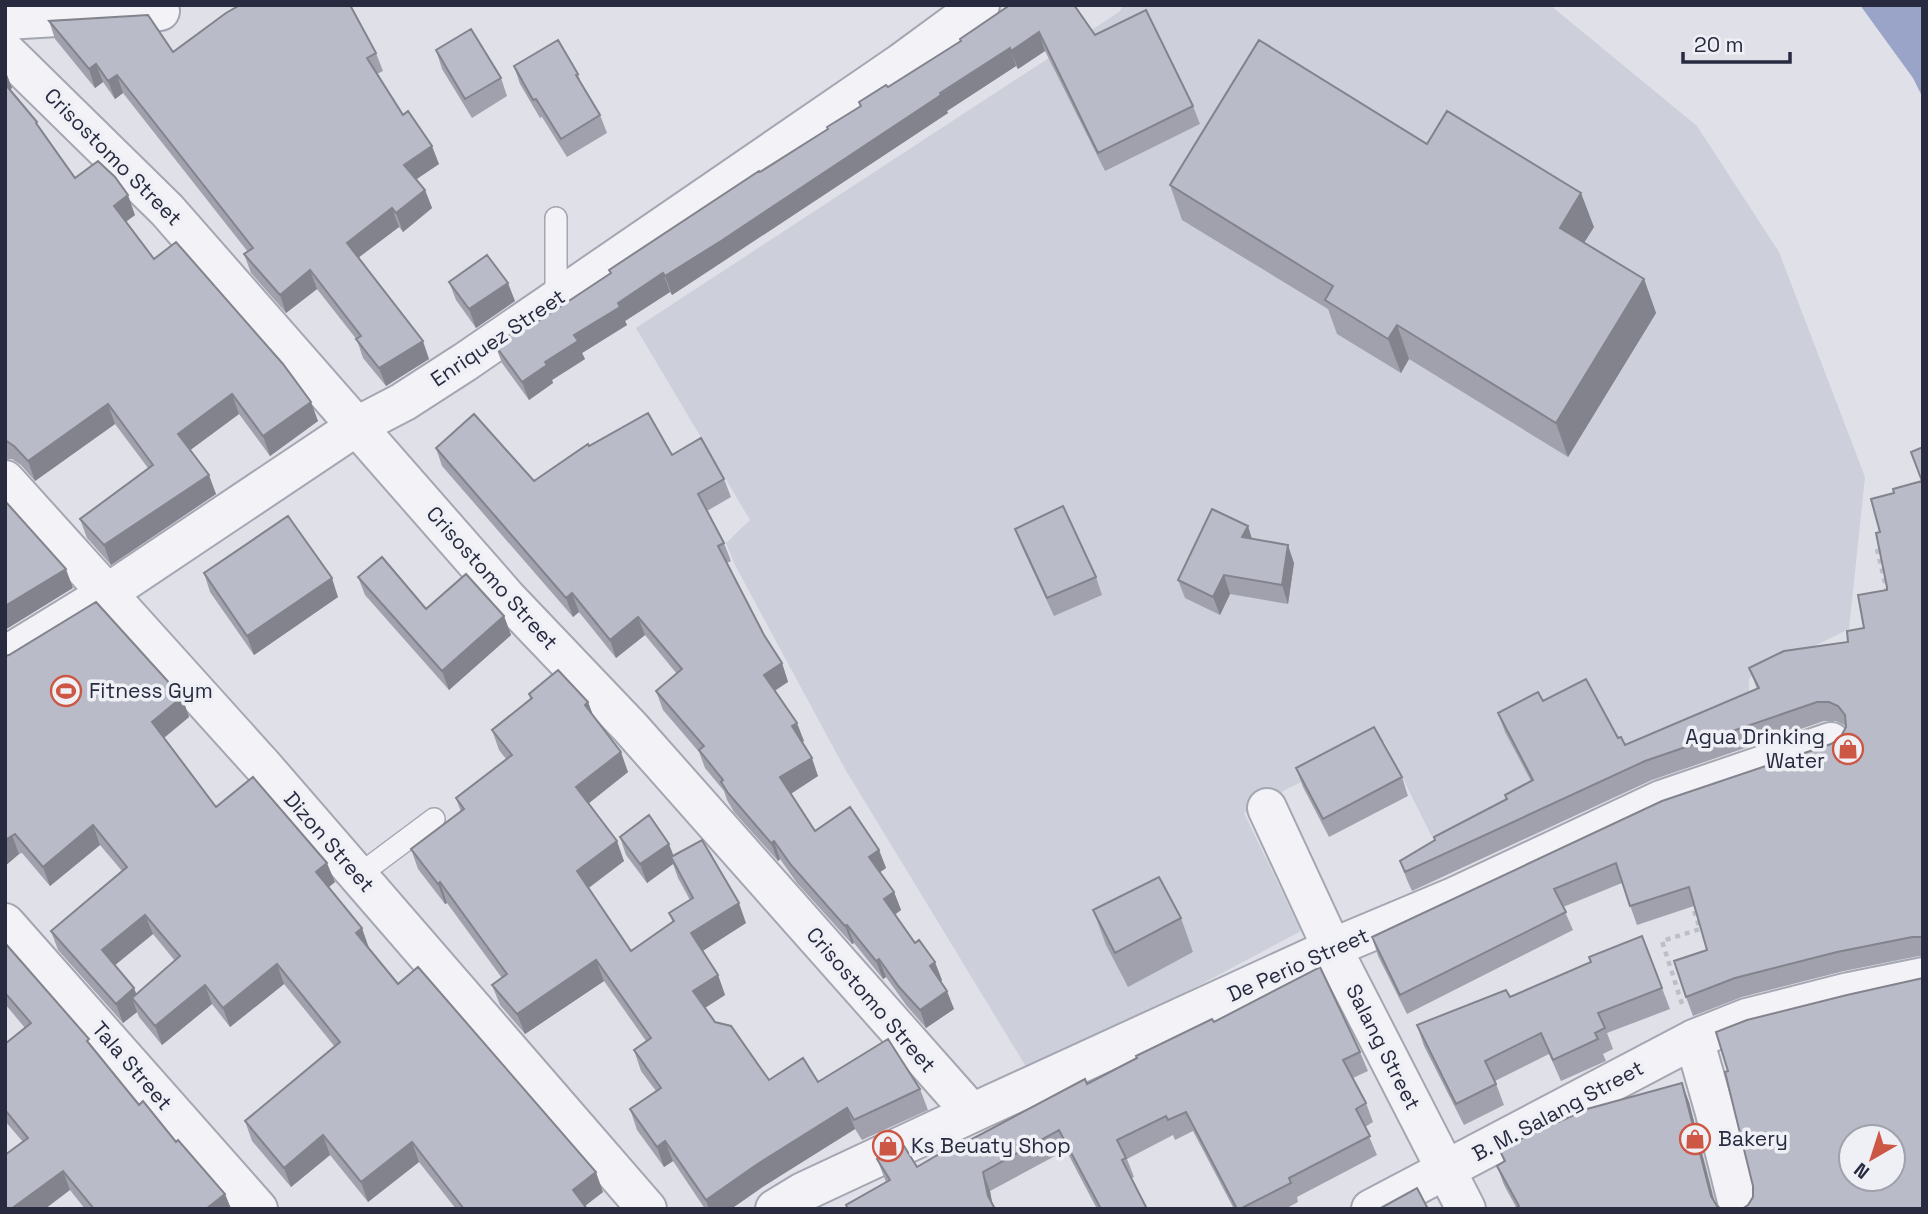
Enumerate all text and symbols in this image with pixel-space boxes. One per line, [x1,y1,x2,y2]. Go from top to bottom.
scale bar [1683,21,1790,65]
text: 20 m [1694,31,1744,58]
street label: Crisostomo Street [39,82,188,231]
street label: Enriquez Street [425,283,570,393]
street label: Crisostomo Street [421,500,564,655]
sports icon: Fitness Gym [49,674,83,708]
place label: Fitness Gym [89,677,213,704]
place label: Agua Drinking Water [1685,723,1825,774]
shop icon: Agua Drinking Water [1831,732,1865,766]
street label: Dizon Street [278,786,381,898]
street label: Crisostomo Street [801,921,942,1078]
street label: De Perio Street [1223,921,1373,1008]
street label: Salang Street [1340,979,1427,1114]
street label: Tala Street [86,1016,178,1116]
street label: B. M. Salang Street [1467,1054,1648,1167]
shop icon: Bakery [1678,1122,1712,1156]
north arrow [1837,1123,1907,1193]
place label: Bakery [1718,1125,1788,1152]
shop icon: Ks Beuaty Shop [871,1129,905,1163]
place label: Ks Beuaty Shop [911,1132,1071,1159]
text: N [1849,1157,1874,1185]

